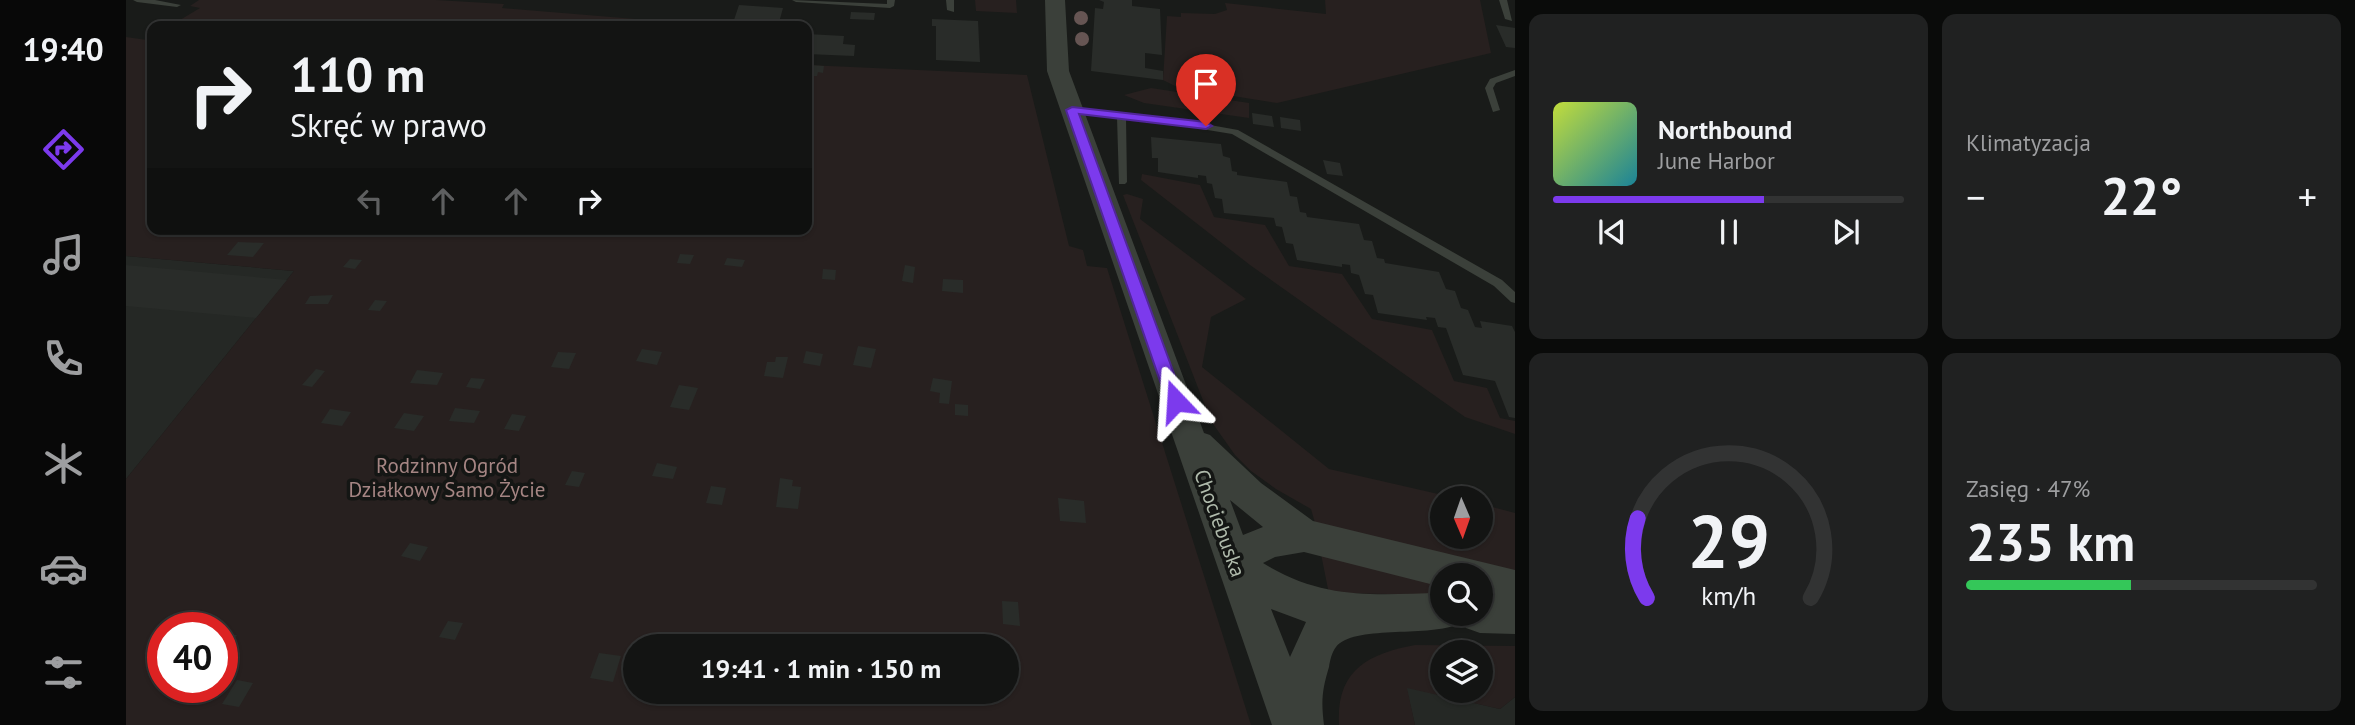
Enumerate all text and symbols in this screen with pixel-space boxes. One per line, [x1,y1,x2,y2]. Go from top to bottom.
text: 19:40 [22,28,104,70]
text: 110 m [290,42,425,106]
icon: right [175,49,266,140]
pin [1176,54,1236,126]
icon: arrive [1187,65,1225,103]
text: Skręć w prawo [290,104,487,146]
text: Northbound [1658,113,1792,146]
icon: directions [39,125,88,174]
text: Klimatyzacja [1966,128,2091,157]
text: June Harbor [1658,146,1775,175]
text: 22° [2101,162,2182,229]
text: − [1966,172,1985,221]
text: + [2298,172,2317,221]
icon: left [351,182,389,220]
icon: ahead [424,182,462,220]
icon: ahead [497,182,535,220]
icon: right [570,182,608,220]
icon: previous [1593,213,1631,251]
icon: pause [1710,213,1748,251]
icon: next [1827,213,1865,251]
icon: music [39,230,88,279]
icon: phone [39,334,88,383]
position arrow [1139,364,1213,438]
icon: climate [39,439,88,488]
park label: Rodzinny Ogród Działkowy Samo Życie [349,452,545,503]
street label: Chociebuska [1188,466,1252,580]
text: Zasięg · 47% [1966,474,2090,503]
north arrow [1430,486,1493,550]
map controls [1430,486,1493,703]
text: 29 [1687,494,1770,588]
text: 235 km [1966,508,2135,575]
icon: car [39,544,88,593]
button: search [1430,563,1493,626]
text: km/h [1701,580,1756,612]
speed limit sign: 40 [147,612,238,703]
button: layers [1430,640,1493,703]
icon: filters [39,648,88,697]
text: 19:41 · 1 min · 150 m [701,652,941,685]

